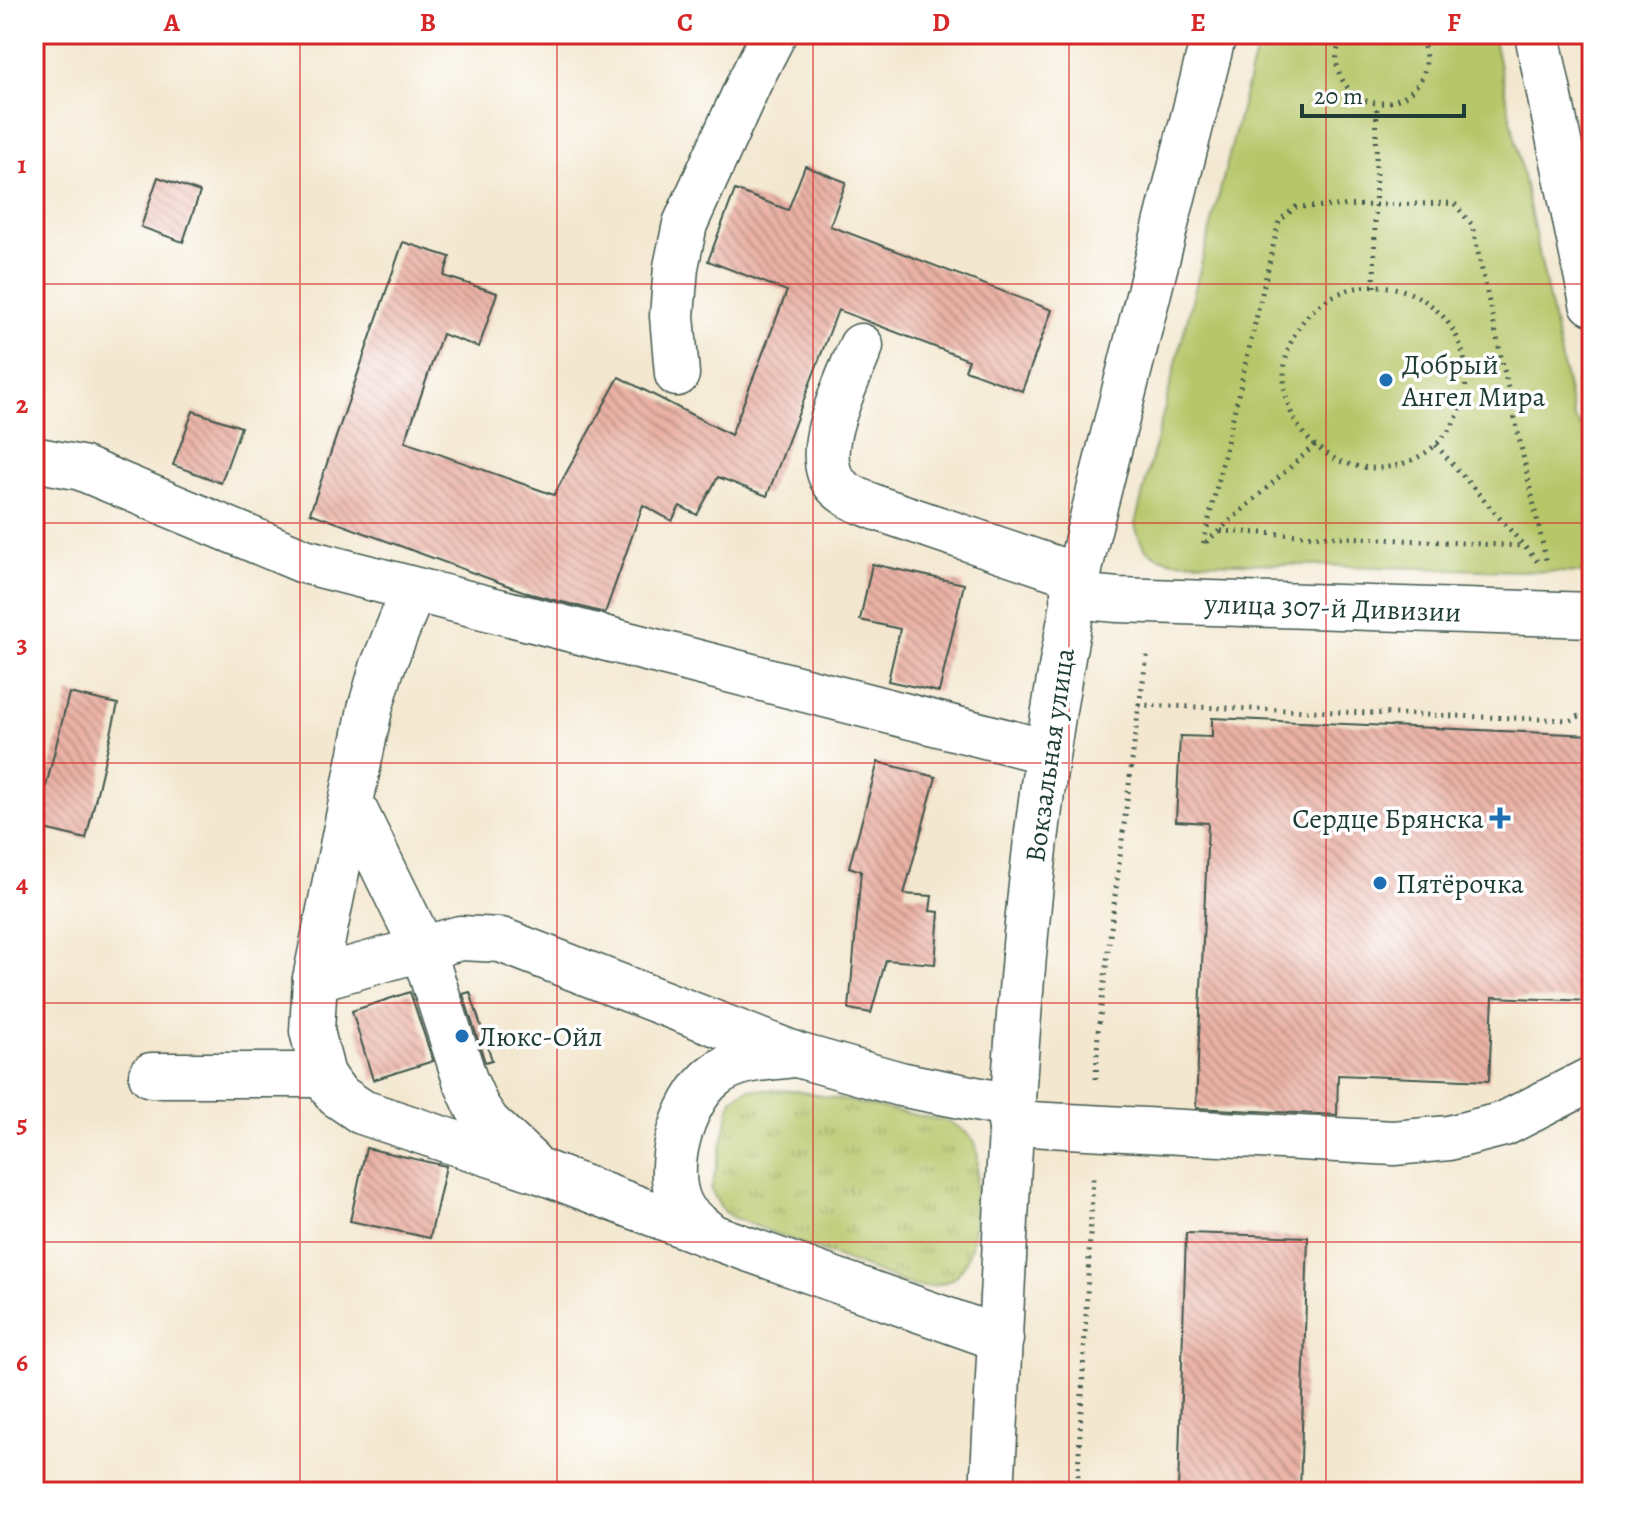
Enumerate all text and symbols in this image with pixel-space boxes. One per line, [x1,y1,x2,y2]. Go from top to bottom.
text: A [163,5,181,40]
text: B [420,5,436,40]
text: C [677,5,693,40]
text: D [932,5,950,40]
text: E [1190,5,1206,40]
text: F [1447,5,1461,40]
scale bar [1302,68,1464,118]
text: 20 m [1314,80,1363,112]
text: 1 [17,147,27,182]
place label: Добрый Ангел Мира [1401,346,1546,416]
marker: Добрый Ангел Мира [1377,371,1395,389]
text: 2 [16,387,29,422]
street label: улица 307-й Дивизии [1203,584,1462,631]
text: 3 [16,626,28,661]
street label: Вокзальная улица [1016,645,1084,865]
place label: Сердце Брянска [1292,800,1484,838]
marker: Сердце Брянска [1491,809,1509,827]
place label: Пятёрочка [1396,865,1524,903]
text: 4 [16,866,28,901]
marker: Пятёрочка [1371,874,1389,892]
place label: Люкс-Ойл [478,1018,602,1056]
marker: Люкс-Ойл [453,1027,471,1045]
text: 5 [16,1106,28,1141]
text: 6 [16,1345,28,1380]

